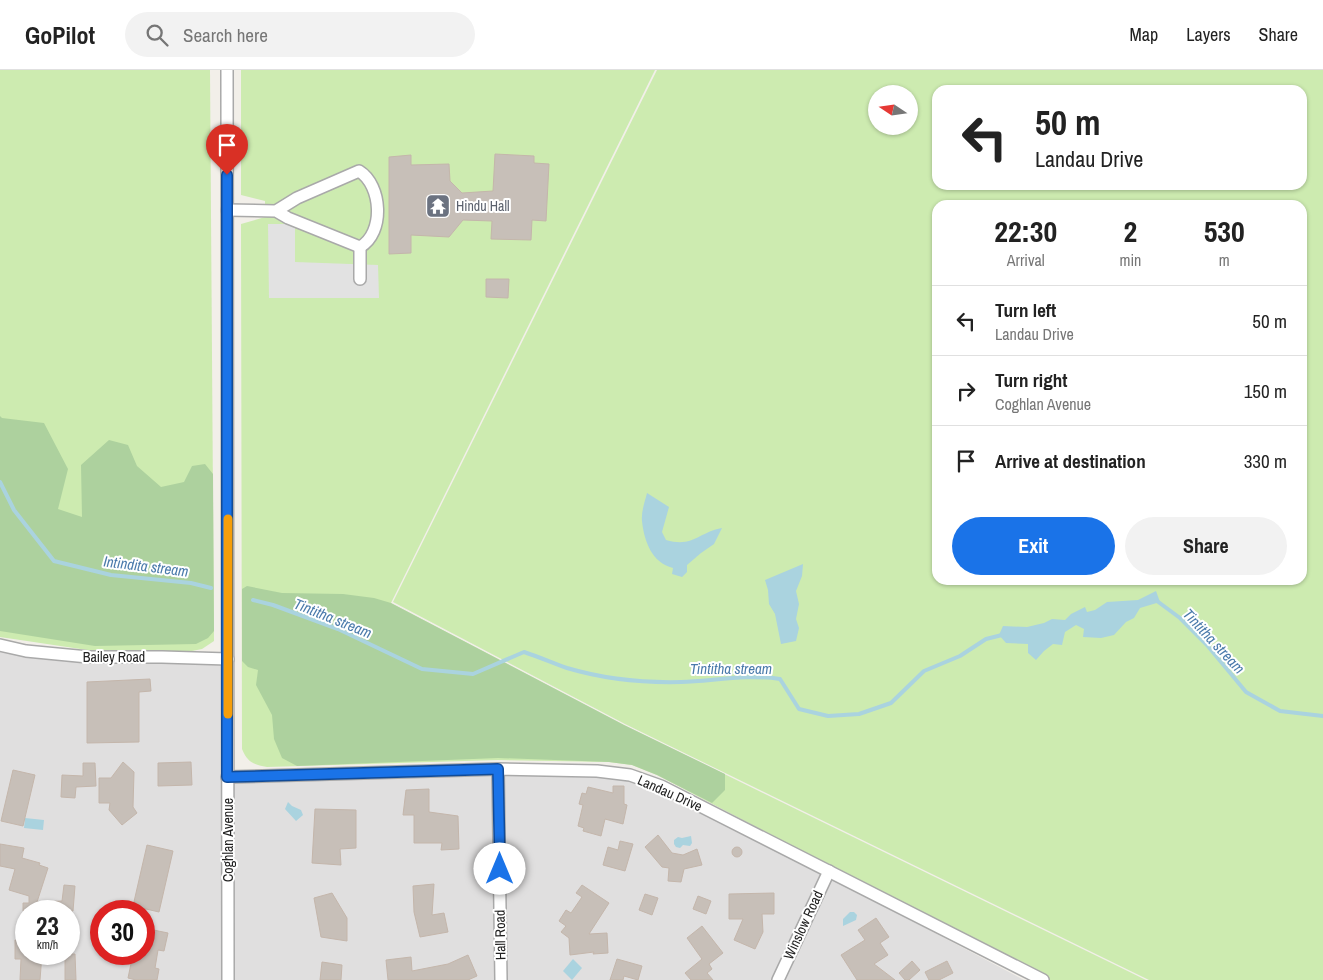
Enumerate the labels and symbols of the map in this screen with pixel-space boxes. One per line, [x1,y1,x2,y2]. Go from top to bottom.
north arrow [868,85,918,135]
pin [206,124,248,175]
temple icon: Hindu Hall [425,193,451,219]
place label: Hindu Hall [456,197,510,215]
water label: Intindita stream [102,550,190,582]
water label: Tintitha stream [291,593,375,643]
water label: Tintitha stream [1178,604,1250,678]
street label: Bailey Road [83,648,145,666]
water label: Tintitha stream [690,658,772,679]
street label: Landau Drive [635,771,705,815]
street label: Coghlan Avenue [219,798,237,882]
position arrow [473,842,525,894]
street label: Winslow Road [779,888,827,962]
speed limit sign: 30 [90,900,155,965]
street label: Hall Road [491,910,509,960]

